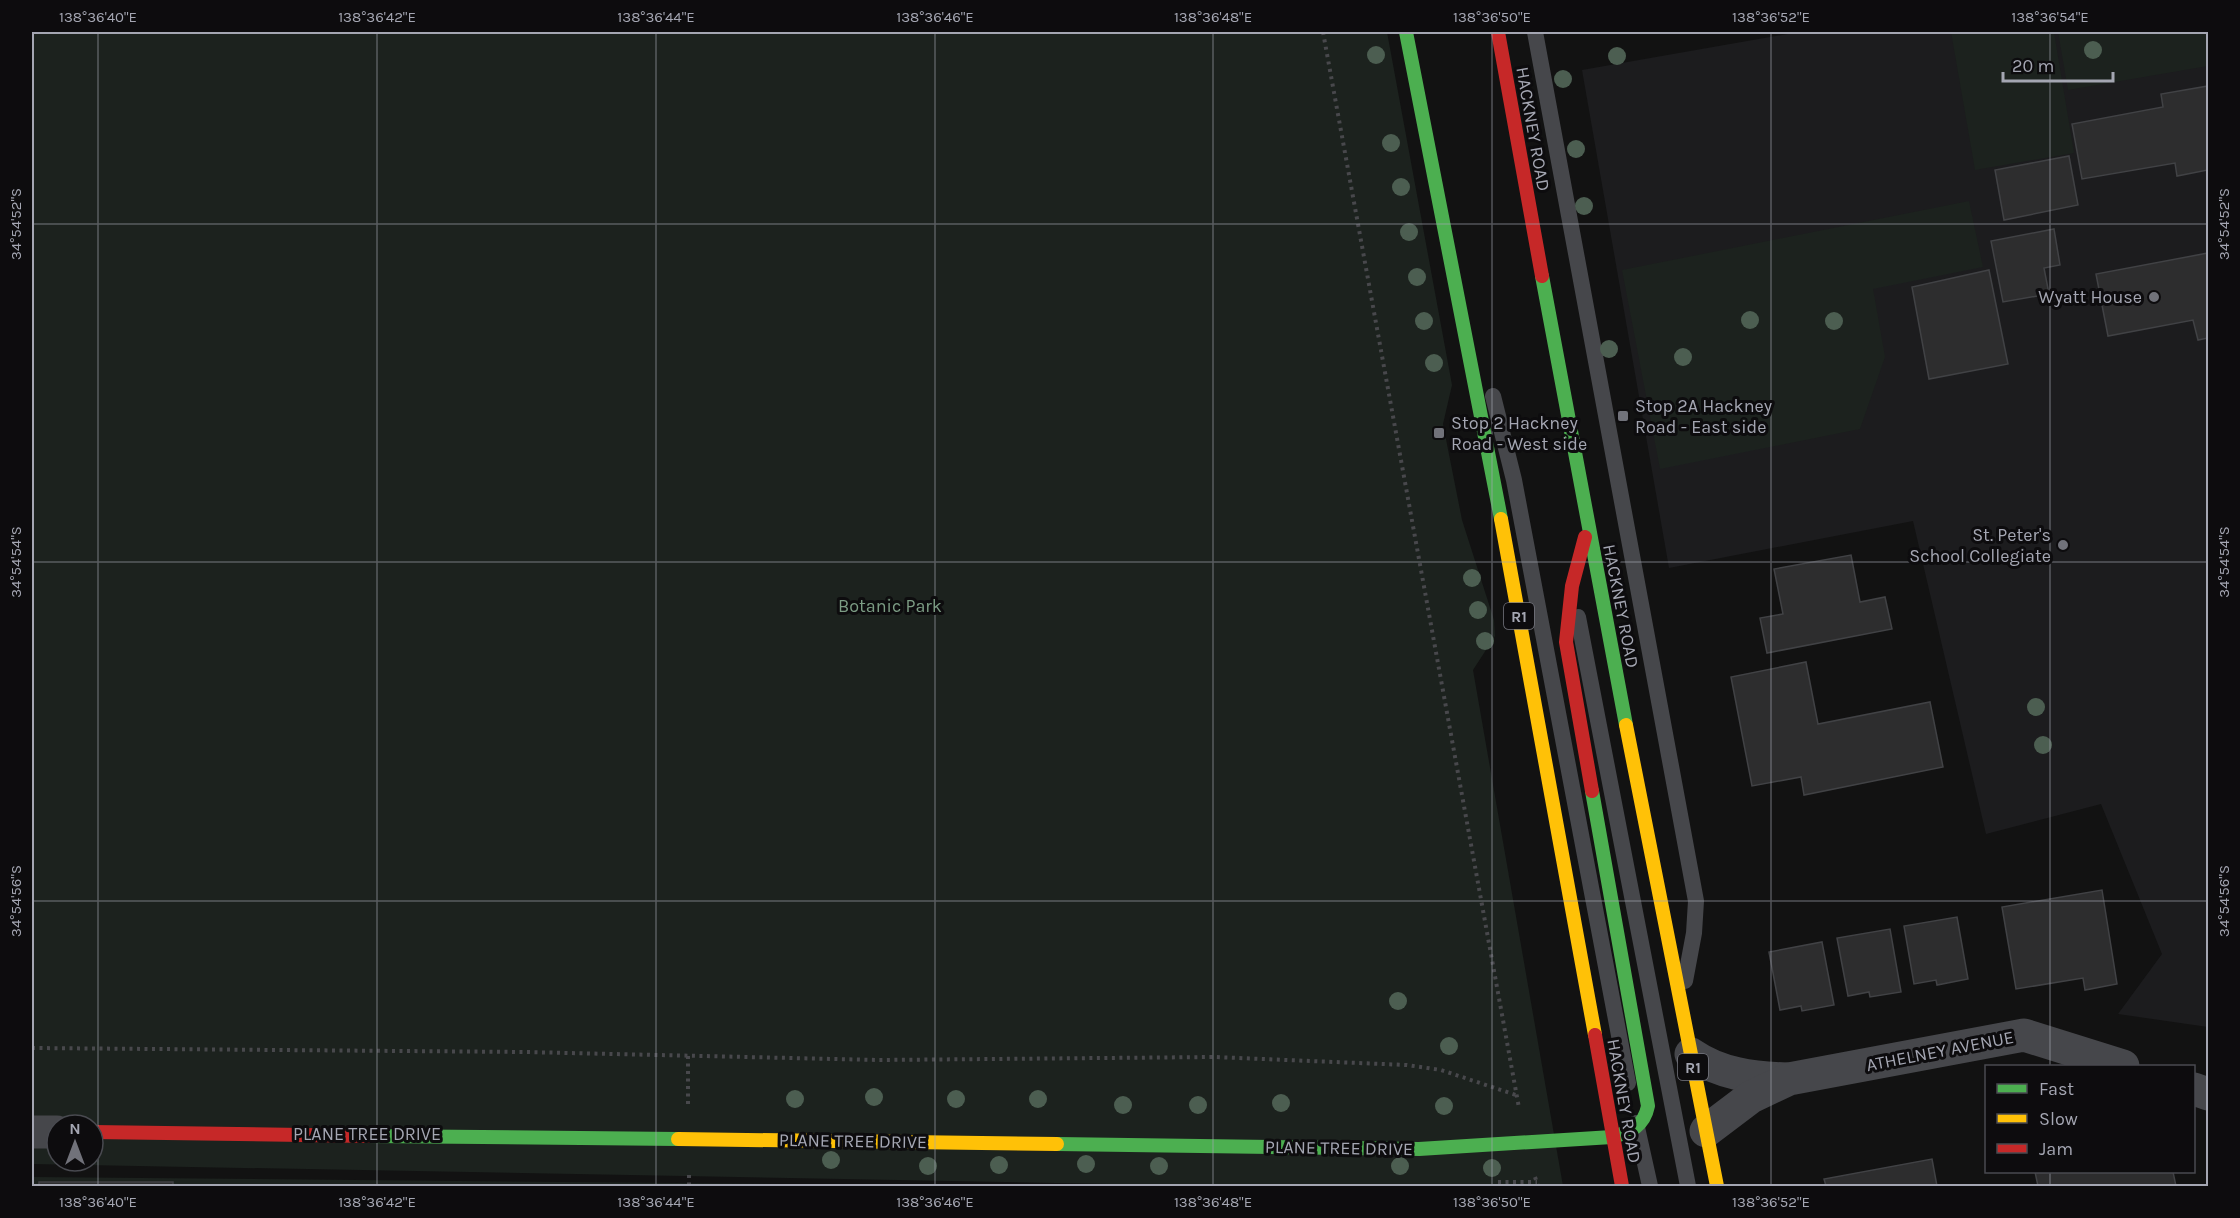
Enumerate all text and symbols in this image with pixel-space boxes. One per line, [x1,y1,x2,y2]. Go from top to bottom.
text: 138°36'40"E [59,8,137,26]
text: 138°36'42"E [338,8,416,26]
text: 138°36'44"E [617,8,695,26]
text: 138°36'46"E [896,8,974,26]
text: 138°36'48"E [1174,8,1252,26]
text: 138°36'50"E [1453,8,1531,26]
text: 138°36'52"E [1732,8,1810,26]
text: 138°36'54"E [2011,8,2089,26]
scale bar [2003,45,2112,83]
text: 20 m [2012,55,2054,77]
street label: HACKNEY ROAD [1511,65,1555,193]
text: 34°54'52"S [7,188,25,260]
text: 34°54'52"S [2215,188,2233,260]
place label: Wyatt House [2038,286,2142,308]
marker: Wyatt House [2147,290,2161,304]
place label: Stop 2A Hackney Road - East side [1635,395,1773,438]
marker: Stop 2A Hackney Road - East side [1616,409,1630,423]
place label: Stop 2 Hackney Road - West side [1451,412,1587,455]
marker: Stop 2 Hackney Road - West side [1432,426,1446,440]
place label: St. Peter's School Collegiate [1909,524,2051,567]
text: 34°54'54"S [7,526,25,598]
text: 34°54'54"S [2215,526,2233,598]
marker: St. Peter's School Collegiate [2056,538,2070,552]
street label: HACKNEY ROAD [1598,542,1644,670]
park label: Botanic Park [838,595,942,617]
road number: R1 [1504,603,1534,629]
text: 34°54'56"S [7,865,25,937]
text: 34°54'56"S [2215,865,2233,937]
street label: ATHELNEY AVENUE [1864,1026,2016,1076]
street label: HACKNEY ROAD [1602,1037,1646,1165]
road number: R1 [1678,1054,1708,1080]
legend [1985,1065,2195,1173]
text: Fast [2039,1078,2074,1100]
text: Slow [2039,1108,2078,1130]
north arrow [45,1113,105,1173]
text: N [69,1119,81,1138]
street label: PLANE TREE DRIVE [293,1123,441,1145]
street label: PLANE TREE DRIVE [779,1129,927,1153]
street label: PLANE TREE DRIVE [1265,1136,1413,1160]
text: Jam [2039,1138,2073,1160]
text: 138°36'40"E [59,1193,137,1211]
text: 138°36'42"E [338,1193,416,1211]
text: 138°36'44"E [617,1193,695,1211]
text: 138°36'46"E [896,1193,974,1211]
text: 138°36'48"E [1174,1193,1252,1211]
text: 138°36'50"E [1453,1193,1531,1211]
text: 138°36'52"E [1732,1193,1810,1211]

